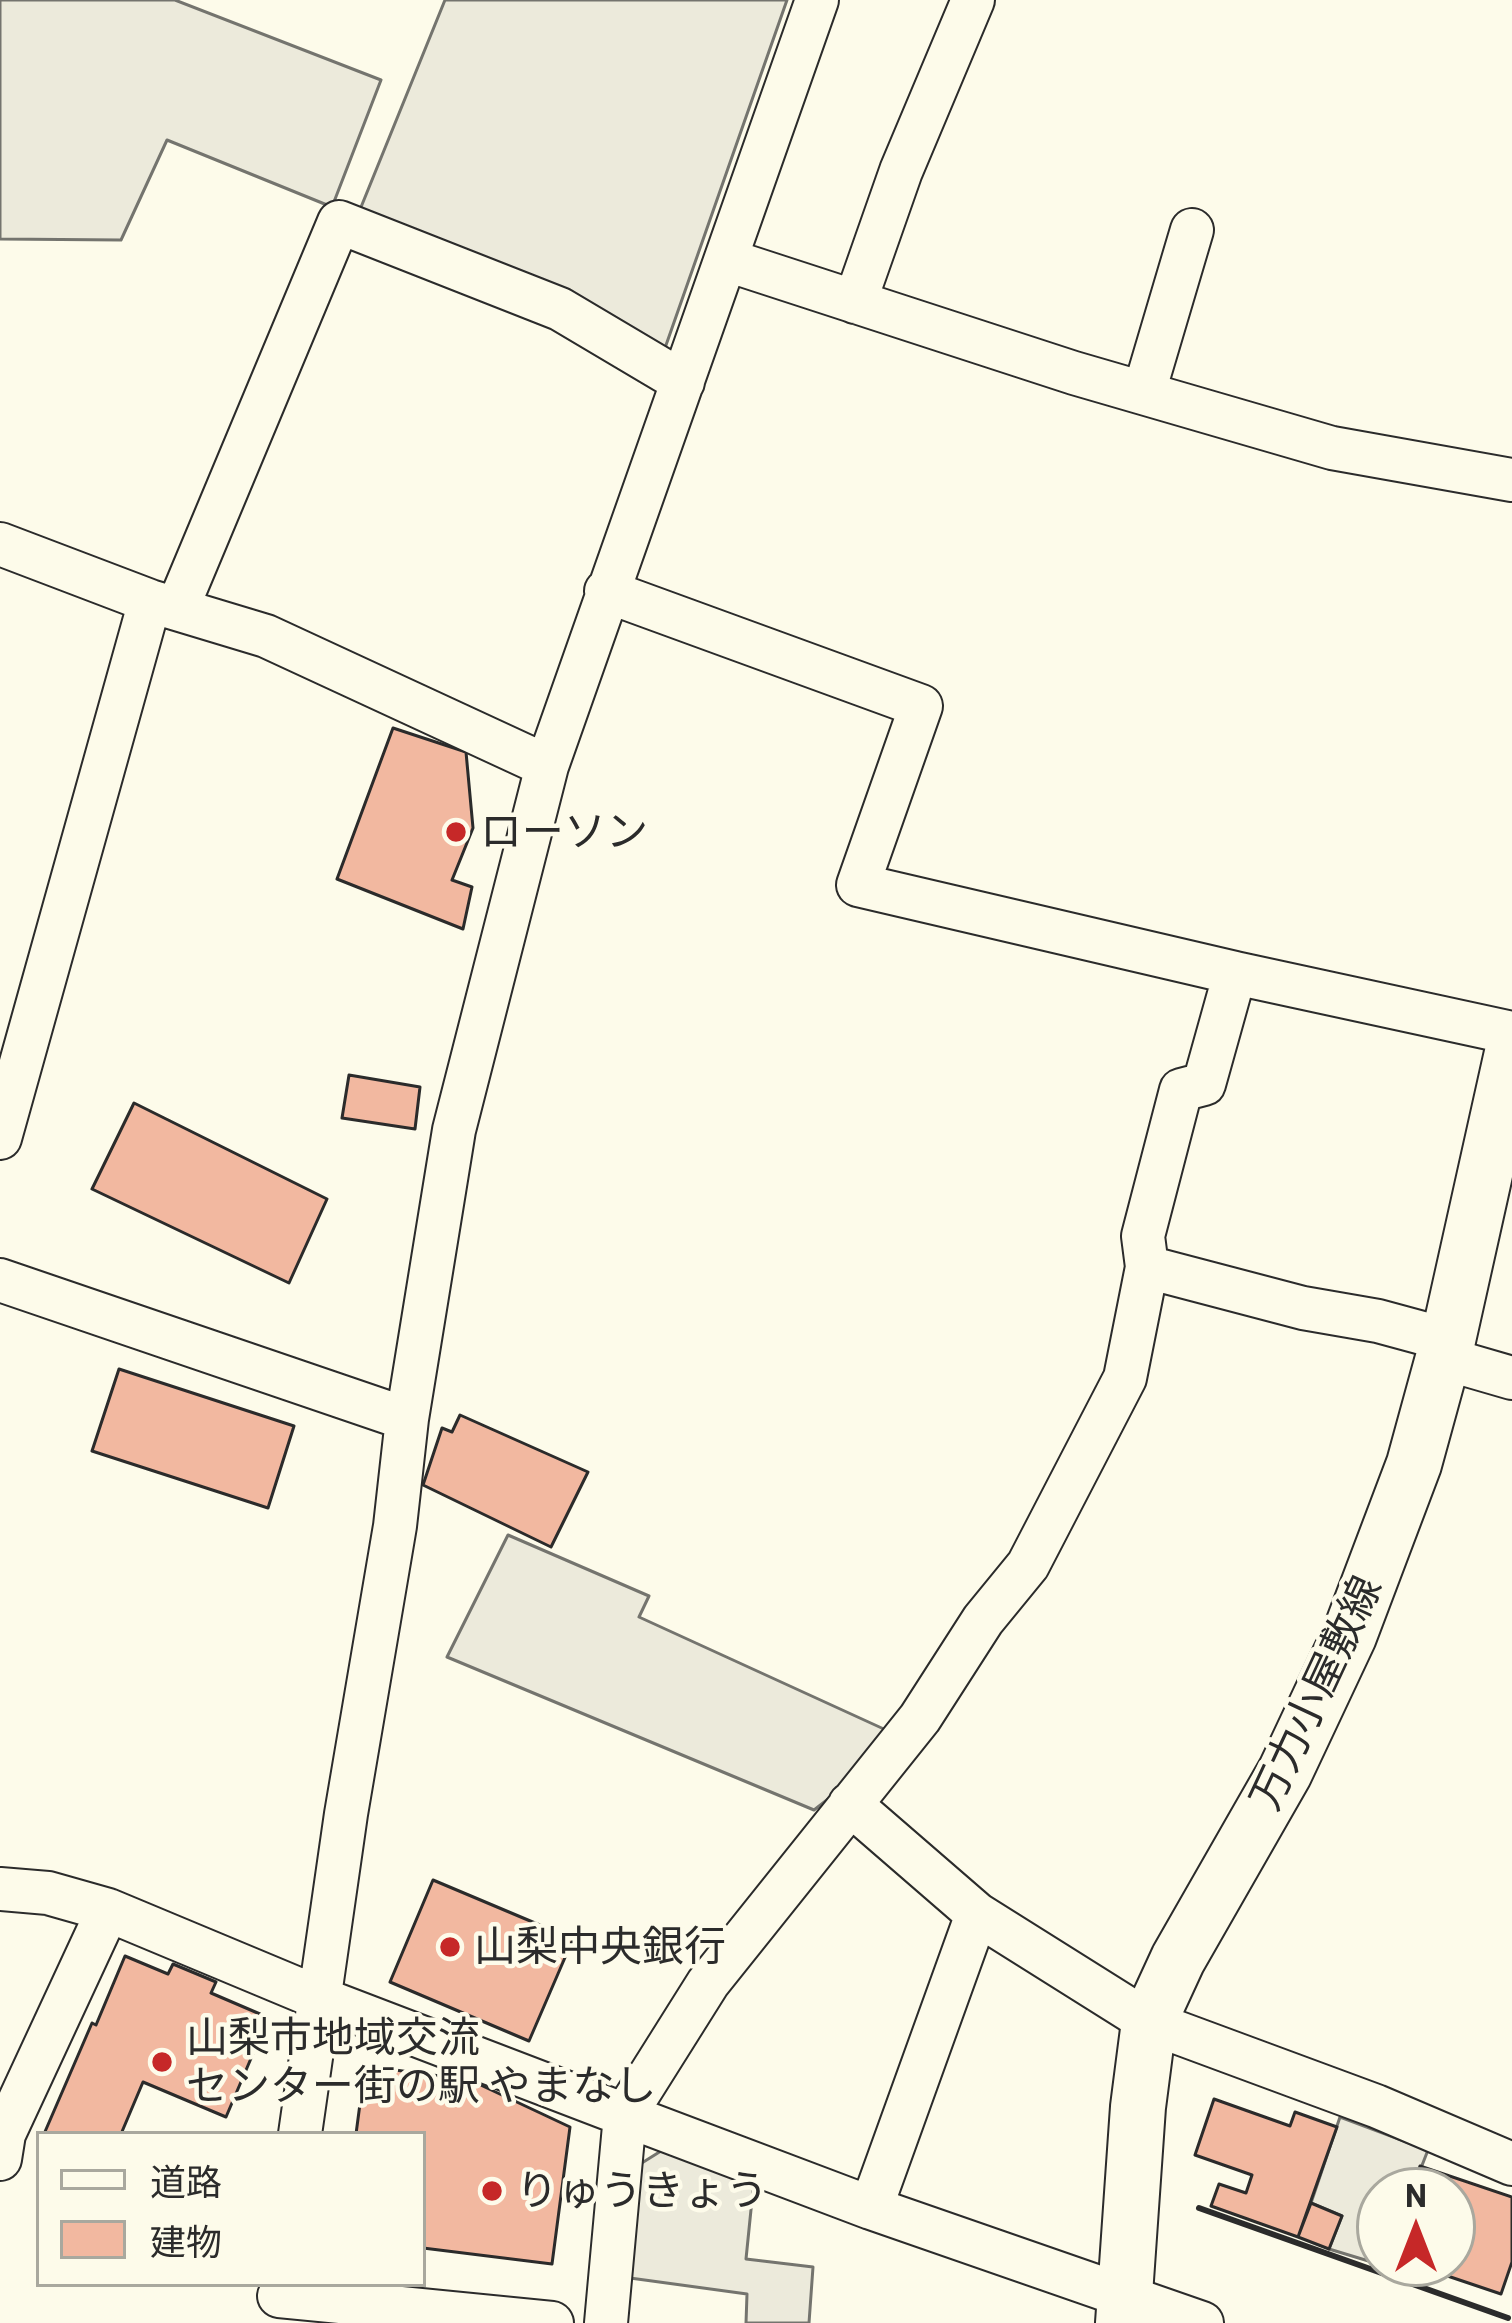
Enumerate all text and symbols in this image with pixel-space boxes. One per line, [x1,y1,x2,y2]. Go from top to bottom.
place label: ローソン [480,807,648,857]
marker: ローソン [443,819,469,845]
street label: 万力小屋敷線 [1240,1568,1392,1818]
place label: 山梨中央銀行 [474,1922,726,1972]
marker: 山梨中央銀行 [437,1934,463,1960]
place label: 山梨市地域交流 センター街の駅 やまなし [186,2013,656,2112]
marker: 山梨市地域交流 センター街の駅 やまなし [149,2049,175,2075]
legend [36,2131,426,2287]
text: 道路 [150,2159,222,2202]
place label: りゅうきょう [516,2166,768,2216]
north arrow [1356,2167,1476,2287]
text: N [1405,2174,1427,2214]
marker: りゅうきょう [479,2178,505,2204]
text: 建物 [150,2219,222,2262]

